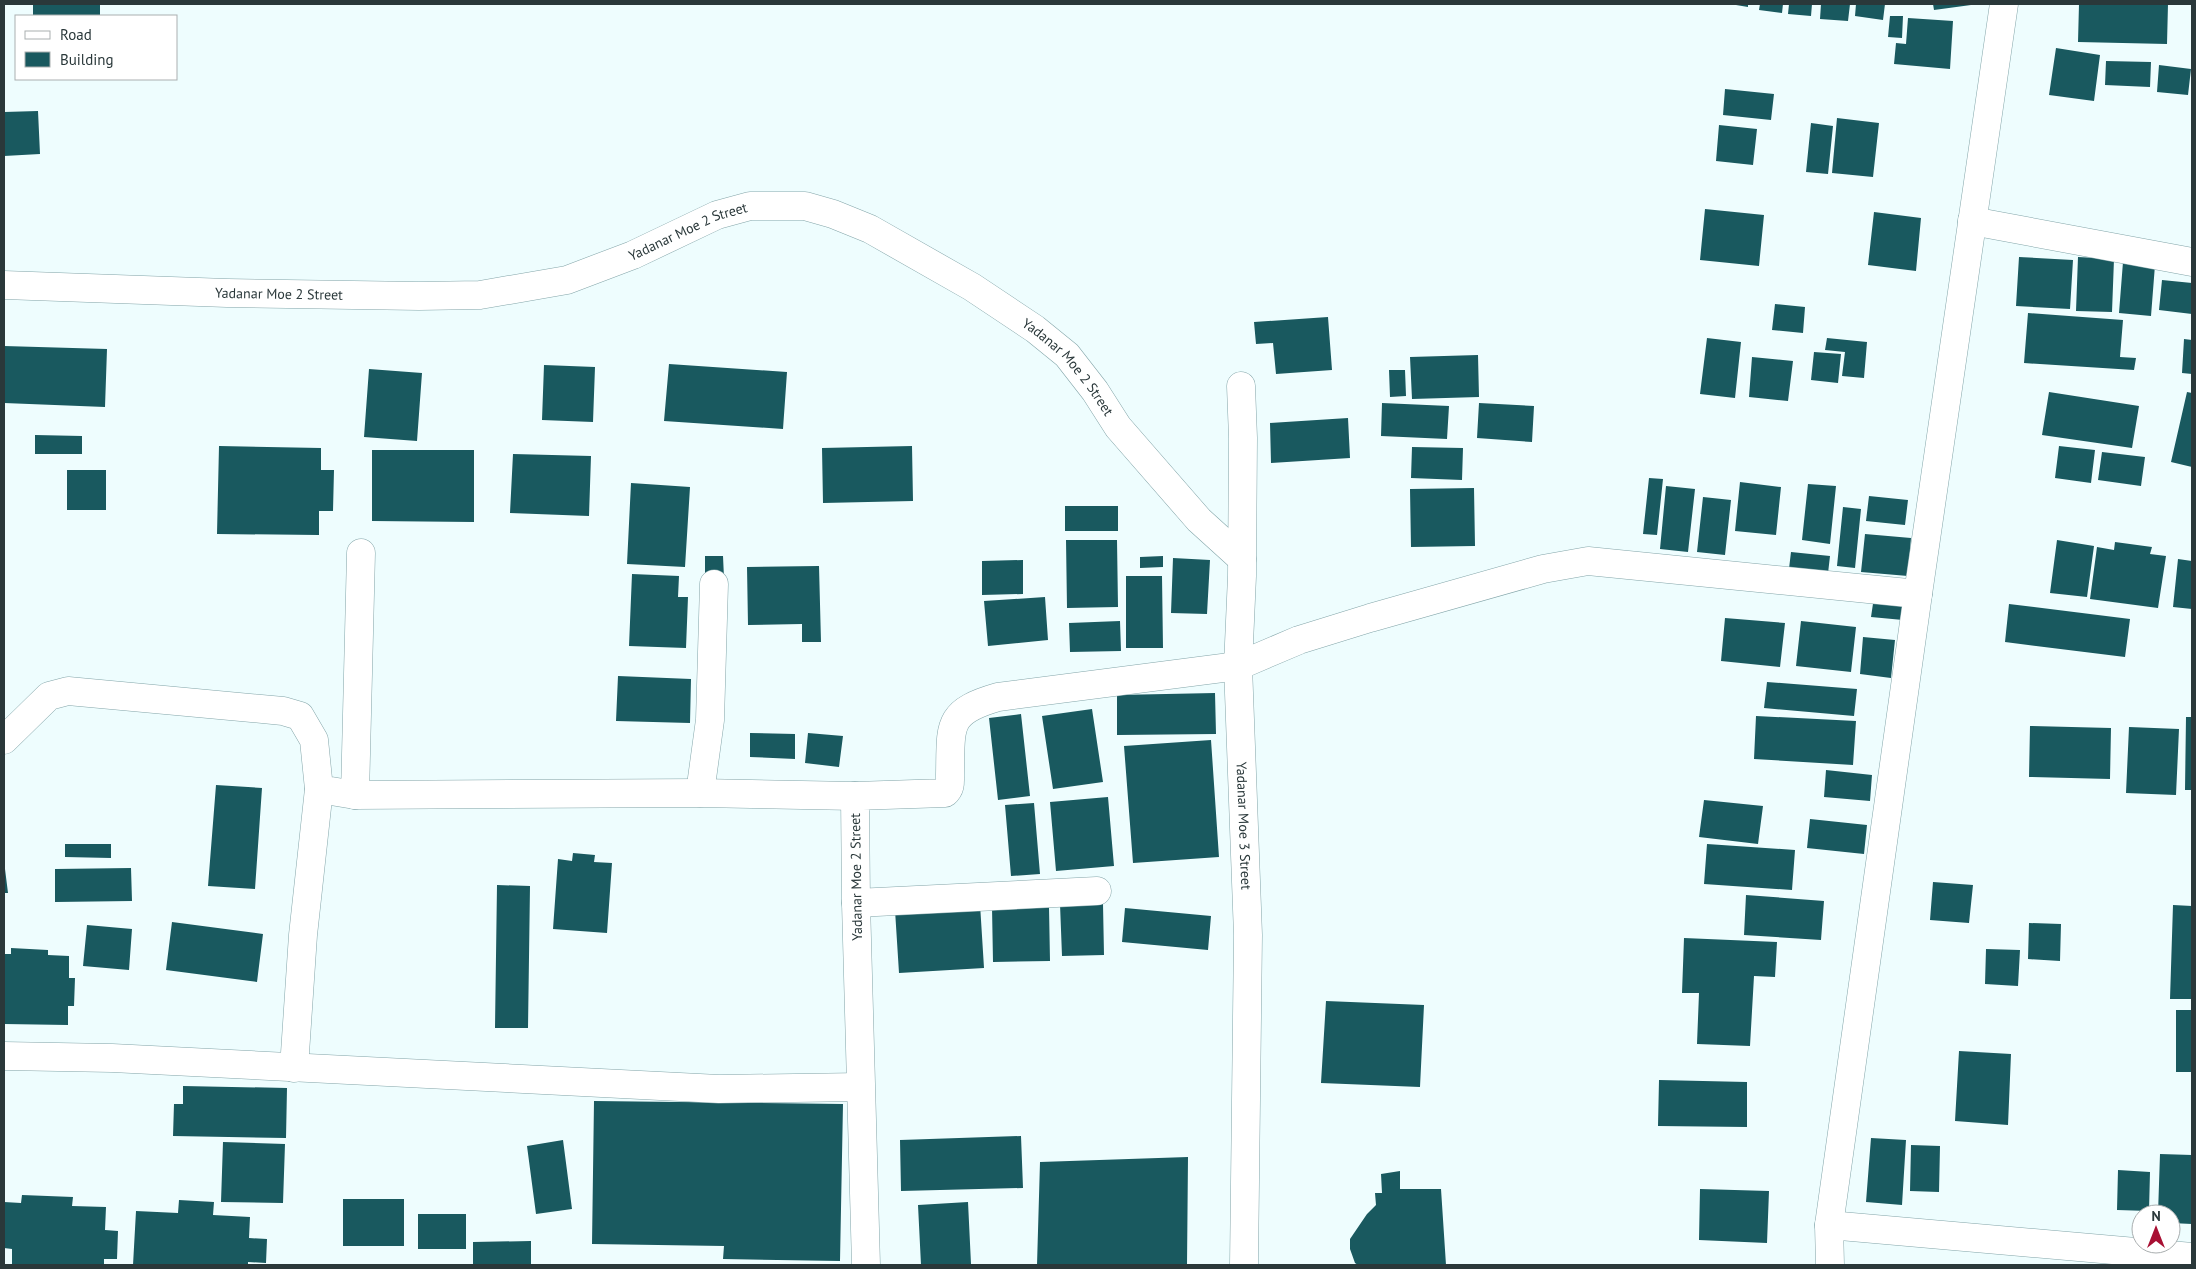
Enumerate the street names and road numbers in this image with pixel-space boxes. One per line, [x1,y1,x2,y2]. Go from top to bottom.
street label: Yadanar Moe 2 Street [626,198,749,265]
street label: Yadanar Moe 2 Street [215,284,343,304]
street label: Yadanar Moe 2 Street [1019,314,1118,419]
street label: Yadanar Moe 3 Street [1233,761,1255,890]
street label: Yadanar Moe 2 Street [846,813,866,941]

